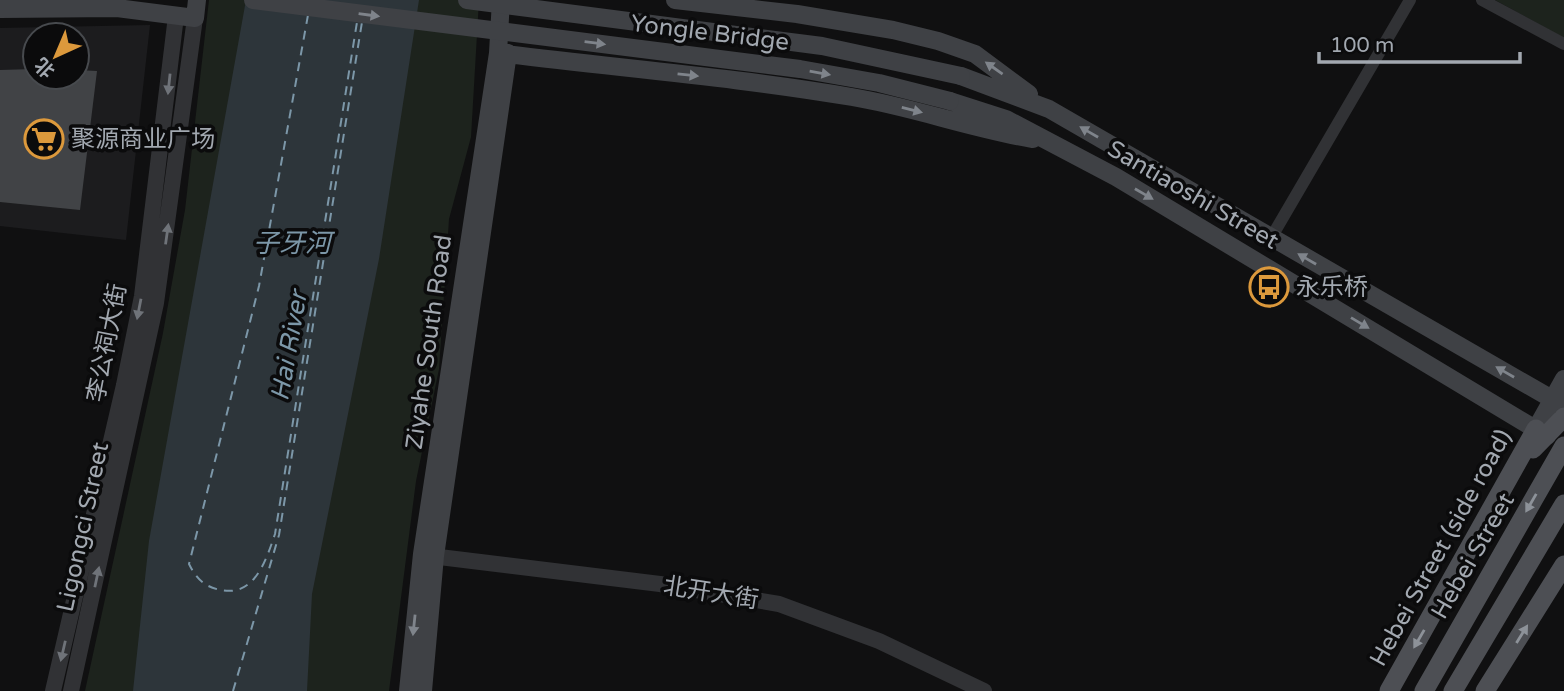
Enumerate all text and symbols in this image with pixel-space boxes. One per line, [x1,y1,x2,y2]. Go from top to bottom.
street label: Yongle Bridge [629,9,791,57]
one-way arrow [358,10,380,21]
north arrow [21,21,91,91]
scale bar [1319,21,1520,65]
text: 100 m [1330,33,1394,58]
one-way arrow [584,38,606,49]
text: 北 [30,53,59,82]
one-way arrow [985,61,1003,75]
one-way arrow [810,68,832,79]
one-way arrow [677,70,699,81]
one-way arrow [163,73,174,95]
one-way arrow [902,106,923,116]
supermarket icon: 聚源商业广场 [23,118,65,160]
place label: 聚源商业广场 [71,125,215,154]
one-way arrow [1080,126,1099,139]
street label: Santiaoshi Street [1102,134,1284,256]
one-way arrow [1134,187,1153,200]
one-way arrow [161,223,172,245]
water label: 子牙河 [253,228,336,259]
street label: Ziyahe South Road [400,233,458,451]
one-way arrow [1298,253,1317,265]
bus stop icon: 永乐桥 [1248,266,1290,308]
place label: 永乐桥 [1296,273,1368,302]
street label: 李公祠大街 [81,281,133,405]
water label: Hai River [264,286,314,403]
one-way arrow [133,298,144,320]
one-way arrow [1350,317,1369,330]
one-way arrow [1495,366,1514,378]
street label: Hebei Street (side road) [1364,425,1518,671]
street label: Ligongci Street [51,439,115,615]
street label: Hebei Street [1425,488,1521,624]
one-way arrow [1525,493,1537,513]
one-way arrow [92,566,103,588]
street label: 北开大街 [661,571,761,615]
one-way arrow [409,615,420,637]
one-way arrow [1515,624,1528,643]
one-way arrow [1412,629,1425,648]
one-way arrow [58,640,69,662]

